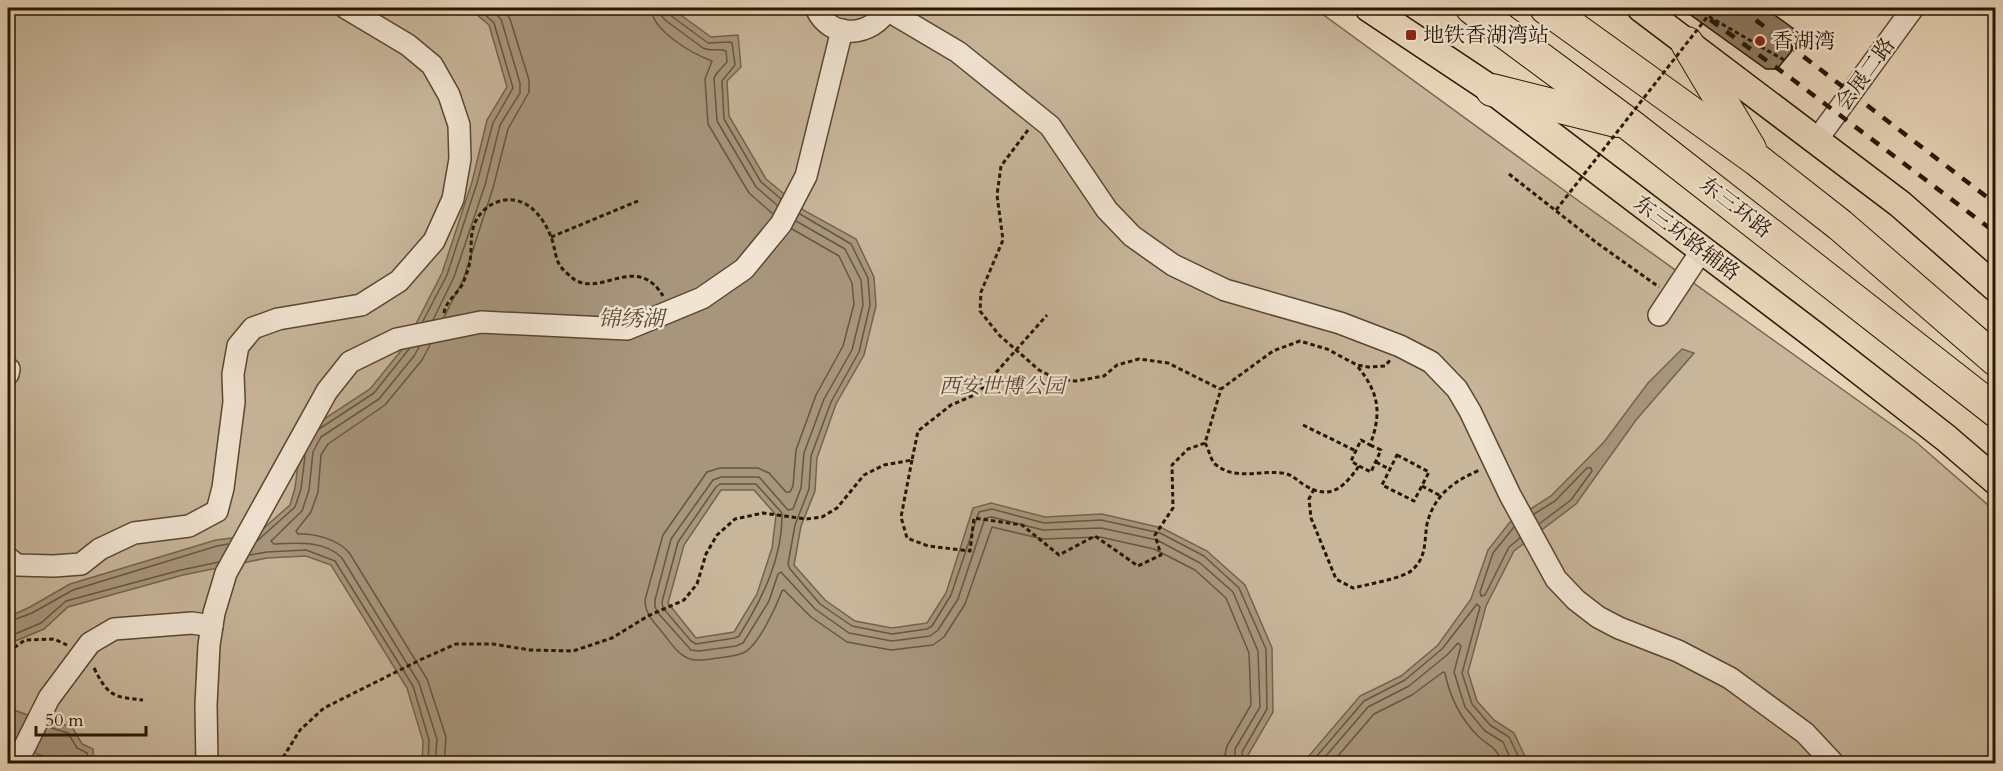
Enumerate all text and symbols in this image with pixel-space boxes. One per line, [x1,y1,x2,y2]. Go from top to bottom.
place label: 地铁香湖湾站 [1423,21,1549,50]
place label: 香湖湾 [1772,27,1835,56]
marker: 地铁香湖湾站 [1404,28,1418,42]
street label: 会展二路 [1829,32,1902,117]
marker: 香湖湾 [1753,34,1767,48]
street label: 东三环路 [1694,170,1778,245]
street label: 东三环路辅路 [1628,189,1746,288]
water label: 锦绣湖 [598,304,668,334]
park label: 西安世博公园 [939,372,1068,401]
scale bar [36,699,146,737]
text: 50 m [45,708,84,733]

